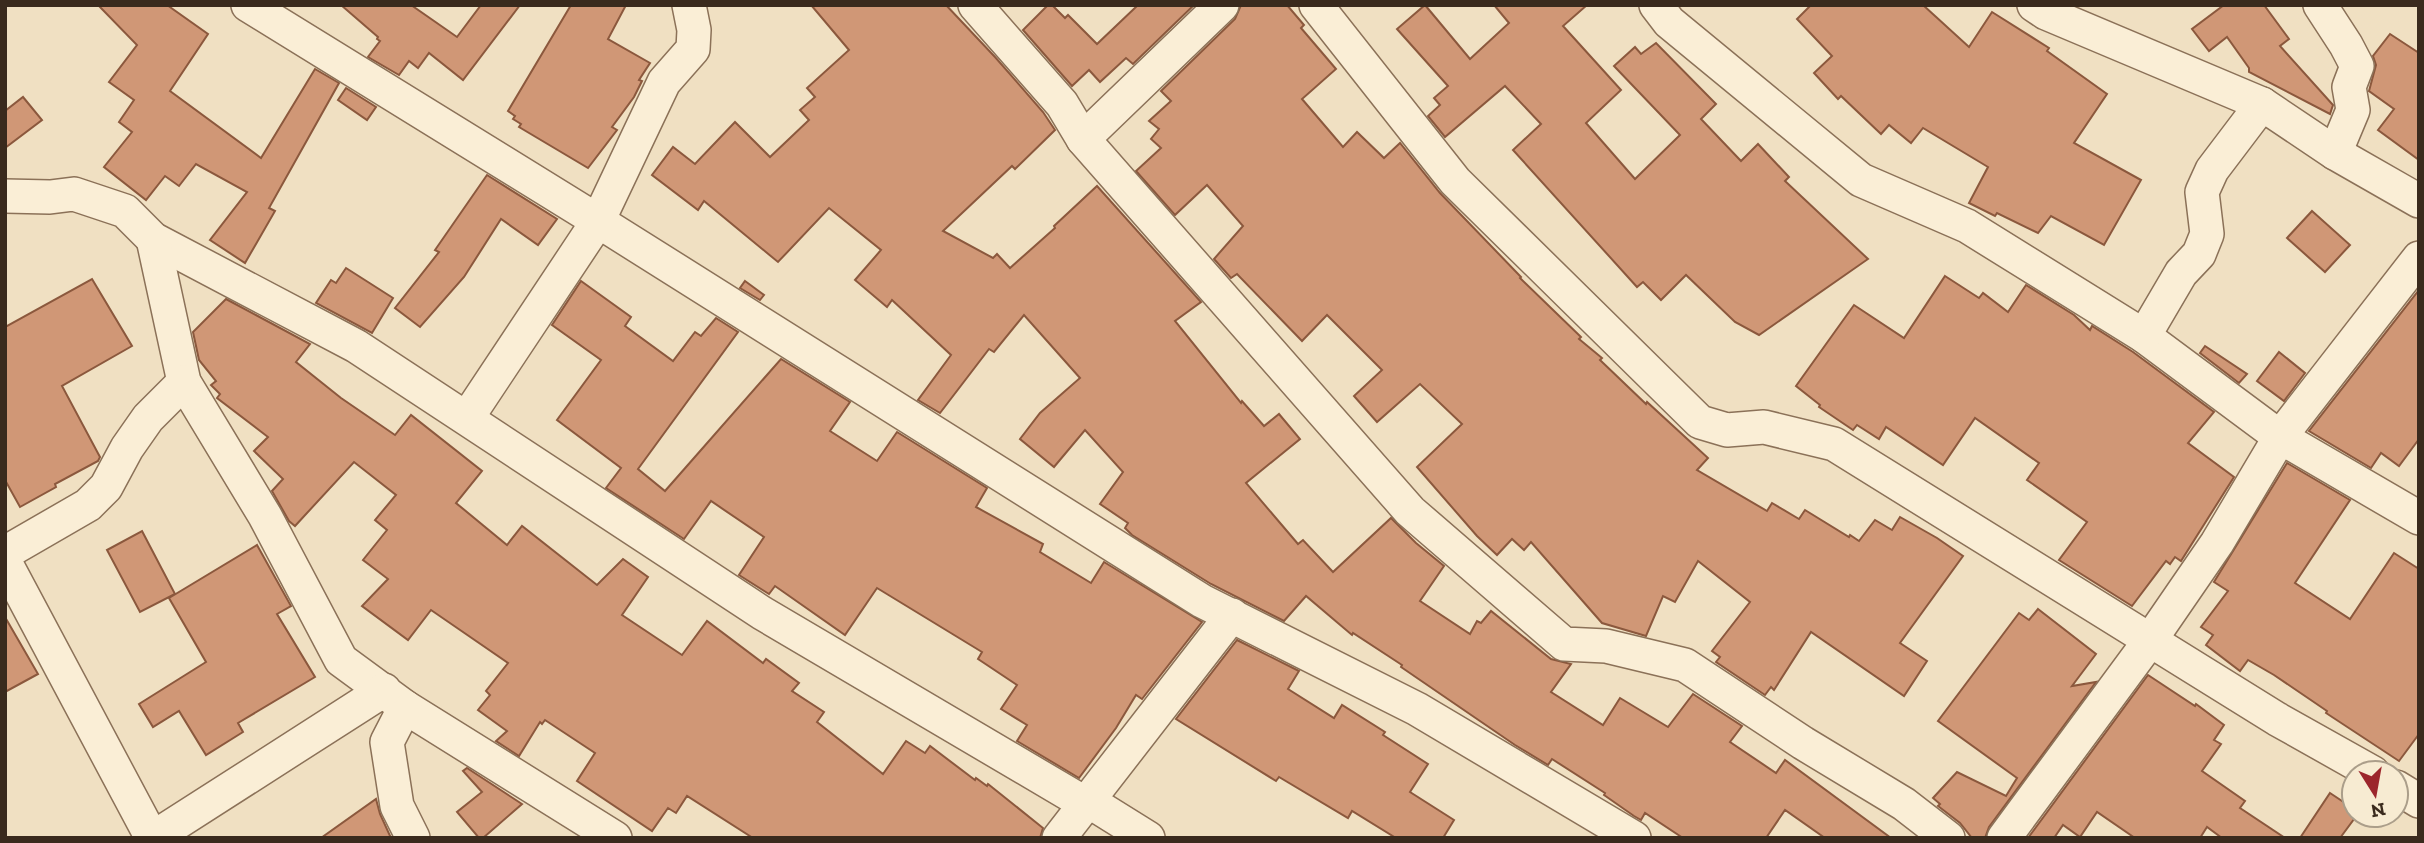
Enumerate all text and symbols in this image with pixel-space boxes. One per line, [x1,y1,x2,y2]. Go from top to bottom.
north arrow [2340,759,2410,829]
text: N [2369,798,2387,823]

